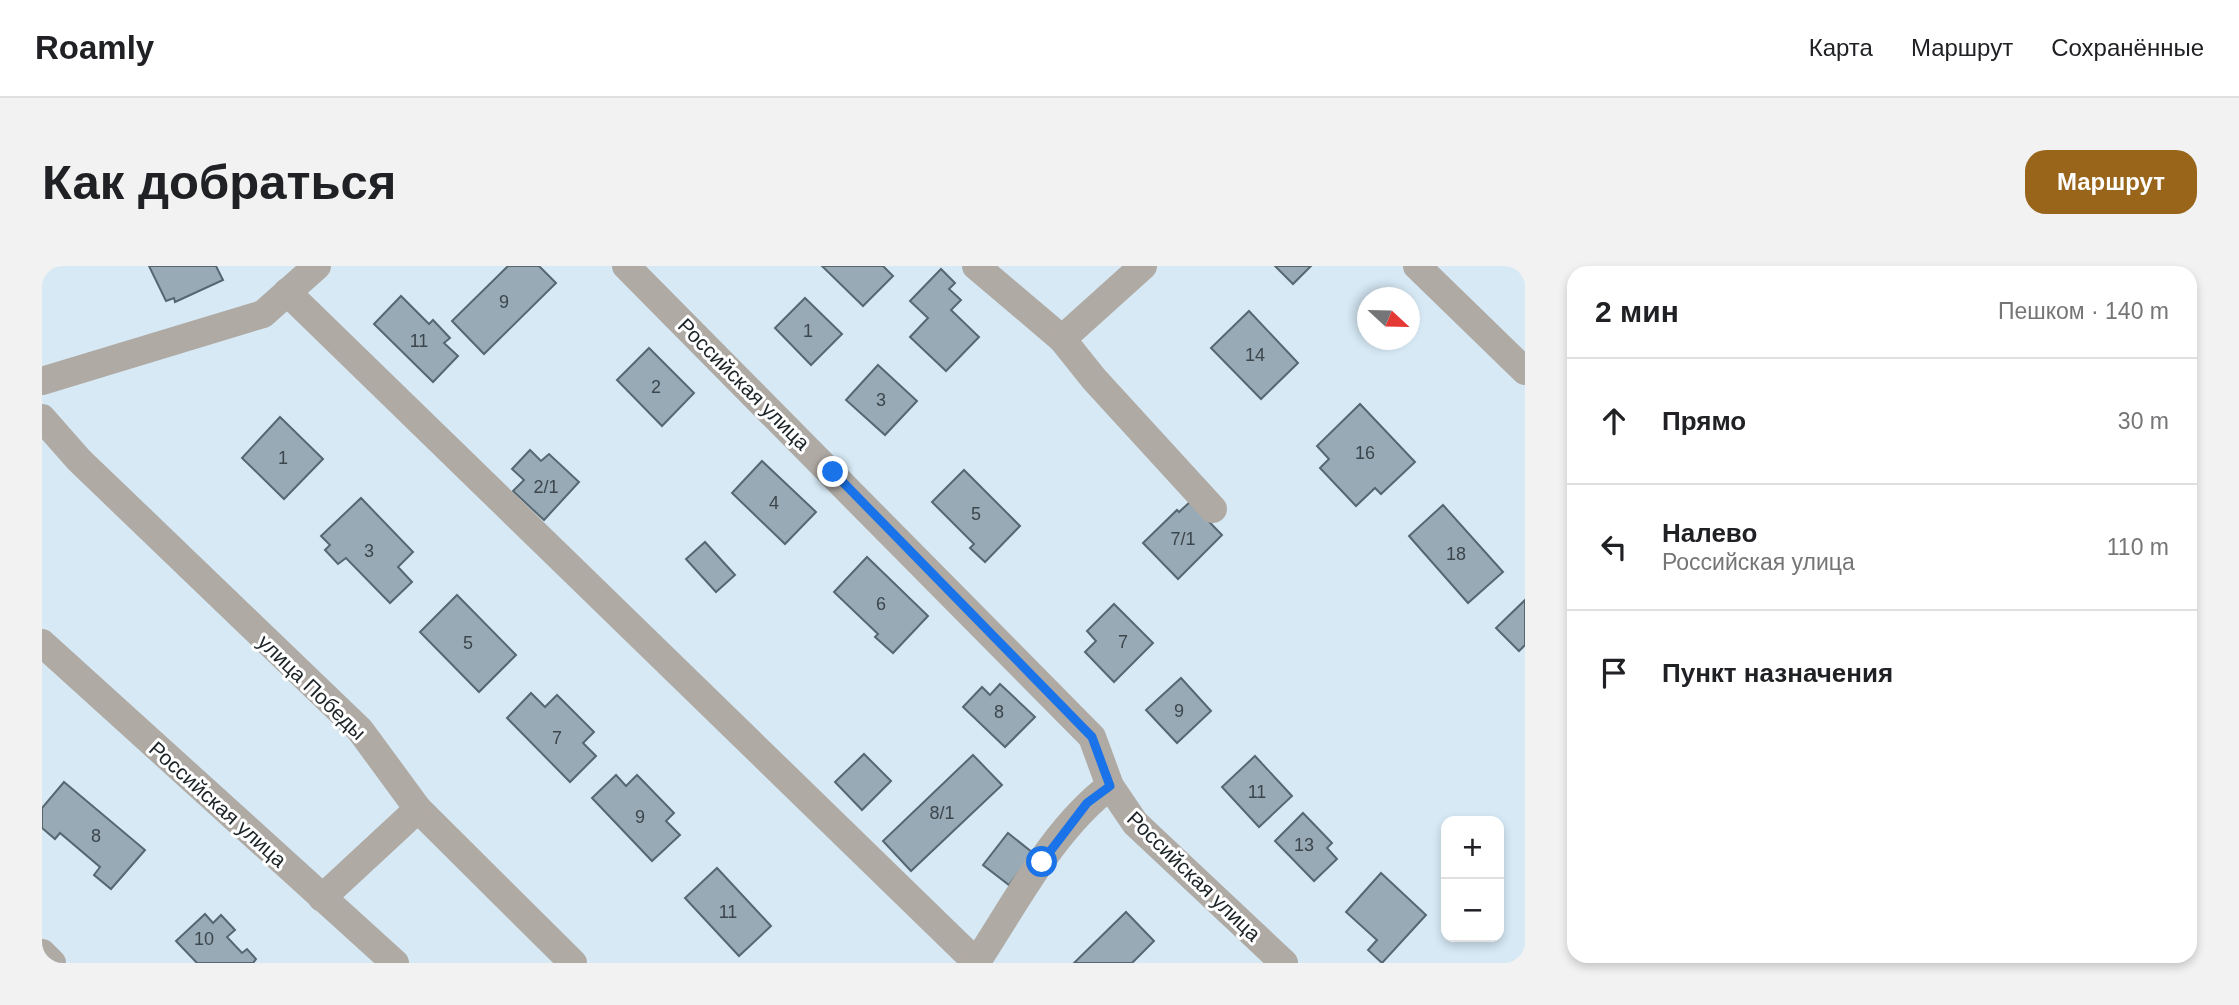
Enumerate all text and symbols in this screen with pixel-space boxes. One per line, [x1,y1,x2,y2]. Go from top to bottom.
text: Roamly [35,29,154,66]
text: Карта [1809,34,1873,61]
text: Маршрут [1911,34,2013,61]
text: Сохранённые [2051,34,2204,61]
button: Маршрут [2025,150,2197,214]
text: Как добраться [42,155,396,209]
north arrow [1357,287,1420,350]
house number: 9 [499,292,509,312]
text: 2 мин [1595,295,1679,328]
text: Пешком · 140 m [1998,298,2169,324]
street label: Российская улица [674,314,815,455]
house number: 1 [803,321,813,341]
house number: 11 [410,331,428,351]
house number: 14 [1245,345,1265,365]
house number: 2 [651,377,661,397]
house number: 3 [876,390,886,410]
icon: ahead [1595,402,1633,440]
text: Прямо [1662,406,1746,436]
text: 30 m [2118,408,2169,434]
house number: 16 [1355,443,1375,463]
house number: 1 [278,448,288,468]
route end [817,456,848,487]
house number: 2/1 [533,477,559,497]
house number: 4 [769,493,779,513]
house number: 5 [971,504,981,524]
text: Налево [1662,518,1757,548]
icon: left [1595,528,1633,566]
house number: 7/1 [1170,529,1196,549]
text: 110 m [2107,534,2169,560]
house number: 3 [364,541,374,561]
house number: 18 [1446,544,1466,564]
text: Российская улица [1662,549,1855,575]
house number: 6 [876,594,886,614]
street label: улица Победы [253,630,371,744]
house number: 7 [1118,632,1128,652]
house number: 5 [463,633,473,653]
icon: arrive [1595,654,1633,692]
text: Пункт назначения [1662,658,1893,688]
house number: 9 [1174,701,1184,721]
house number: 8 [994,702,1004,722]
house number: 7 [552,728,562,748]
street label: Российская улица [145,737,291,872]
house number: 11 [1248,782,1266,802]
house number: 8/1 [929,803,955,823]
house number: 9 [635,807,645,827]
street label: Российская улица [1123,807,1266,946]
map controls [1441,816,1504,942]
button: + [1441,816,1504,879]
house number: 8 [91,826,101,846]
house number: 13 [1294,835,1314,855]
route start [1026,846,1057,877]
button: − [1441,879,1504,942]
house number: 11 [719,902,737,922]
house number: 10 [194,929,214,949]

